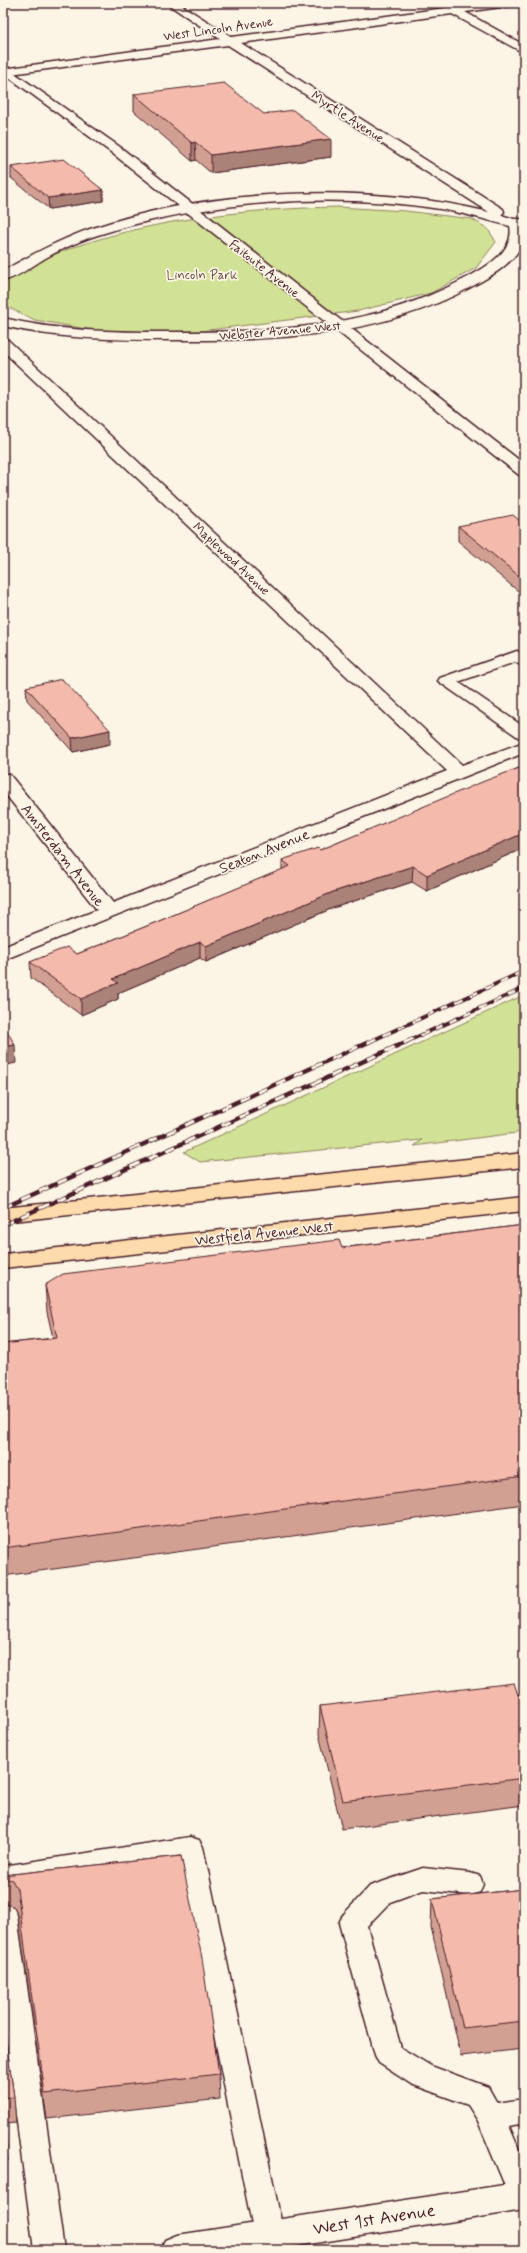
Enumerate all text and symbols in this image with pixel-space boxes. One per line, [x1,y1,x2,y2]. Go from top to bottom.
street label: West Lincoln Avenue [162,13,274,46]
street label: Myrtle Avenue [308,87,387,147]
street label: Faitoute Avenue [225,236,303,302]
park label: Lincoln Park [167,267,238,284]
street label: Webster Avenue West [219,318,342,345]
street label: Maplewood Avenue [189,519,273,599]
street label: Amsterdam Avenue [16,800,109,911]
street label: Seaton Avenue [216,825,313,879]
street label: Westfield Avenue West [194,1217,335,1251]
street label: West 1st Avenue [311,2198,437,2241]

